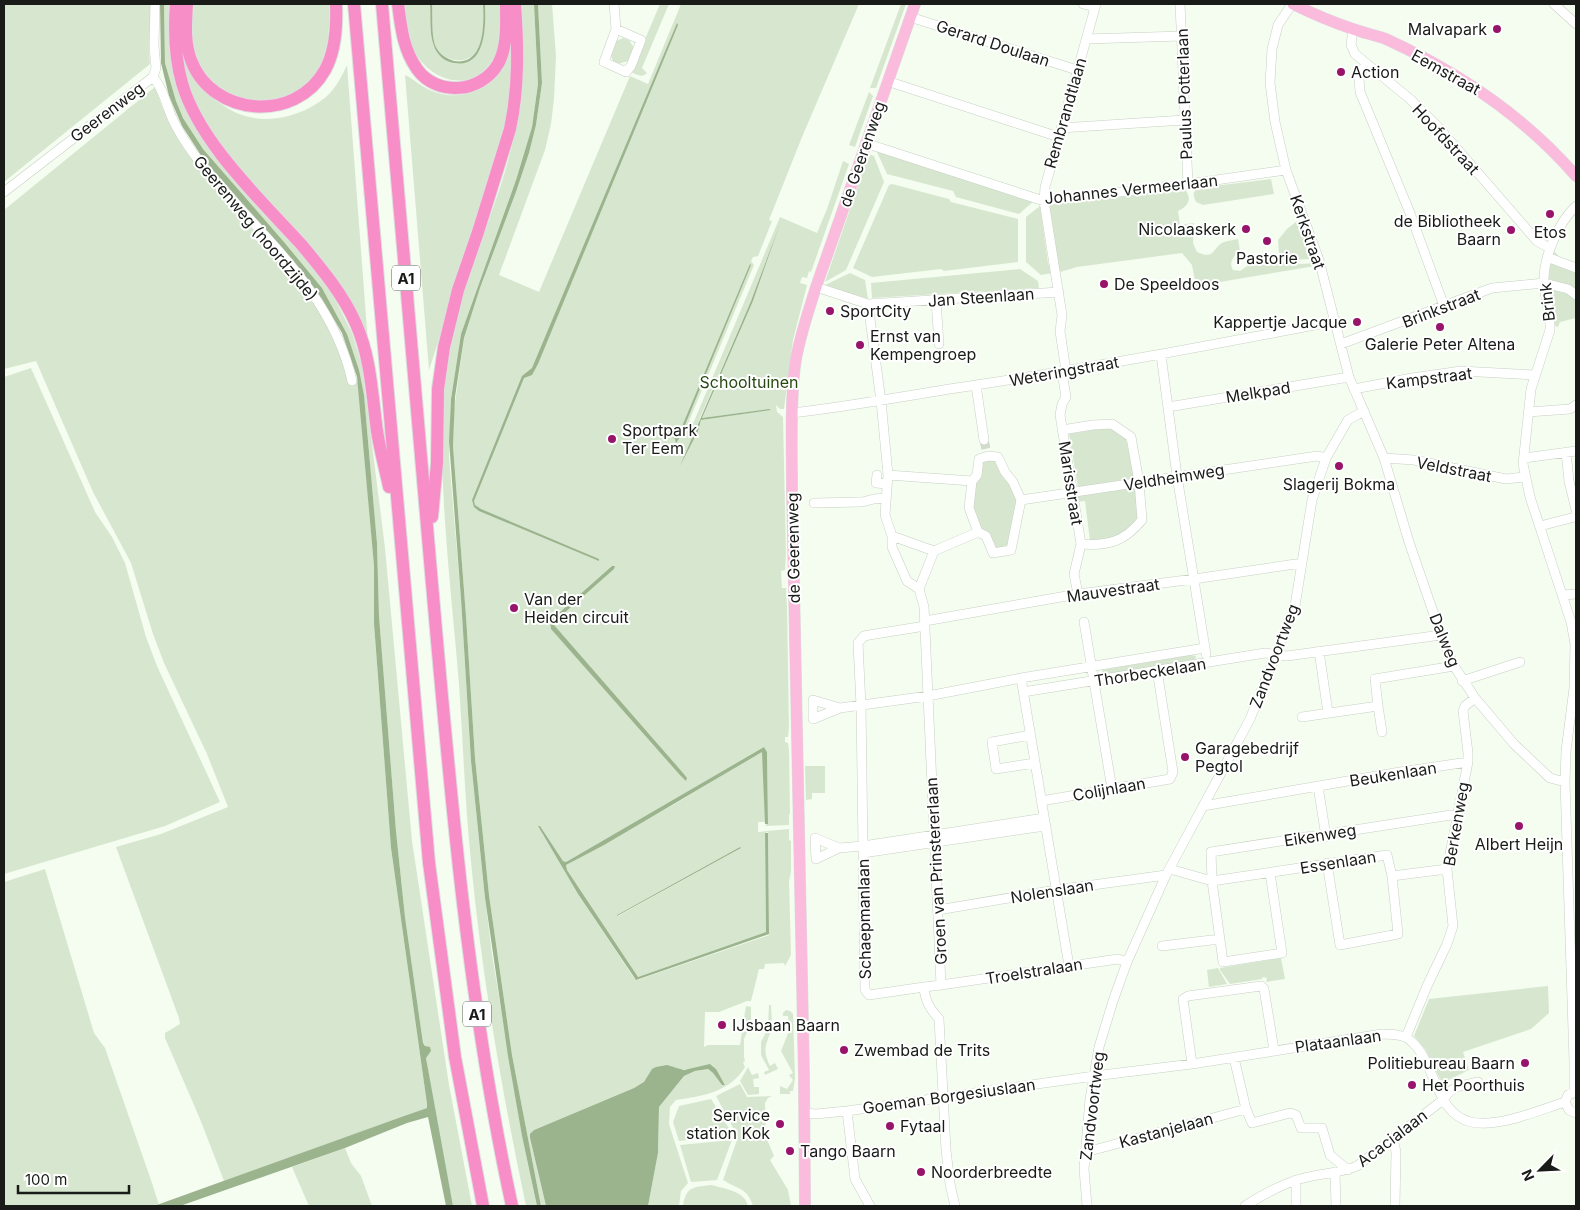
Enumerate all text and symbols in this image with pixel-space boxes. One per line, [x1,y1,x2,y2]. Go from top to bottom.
street label: Gerard Doulaan [934,15,1052,71]
place label: Malvapark [1408,19,1487,39]
marker: Malvapark [1491,23,1503,35]
street label: Paulus Potterlaan [1172,28,1196,160]
street label: Eemstraat [1408,45,1484,99]
street label: Rembrandtlaan [1040,55,1090,171]
place label: Action [1351,62,1399,82]
marker: Action [1335,66,1347,78]
street label: Geerenweg [66,78,148,146]
street label: de Geerenweg [835,98,889,210]
street label: Hoofdstraat [1408,100,1484,178]
street label: Geerenweg (noordzijde) [190,151,322,305]
street label: Johannes Vermeerlaan [1043,170,1219,208]
street label: Kerkstraat [1286,192,1330,272]
marker: Etos [1544,208,1556,220]
place label: de Bibliotheek Baarn [1394,211,1501,249]
place label: Nicolaaskerk [1138,219,1236,239]
place label: Etos [1534,222,1566,242]
marker: Nicolaaskerk [1240,223,1252,235]
marker: de Bibliotheek Baarn [1505,224,1517,236]
marker: Pastorie [1261,235,1273,247]
place label: Pastorie [1236,248,1298,268]
road number: A1 [392,266,420,290]
place label: De Speeldoos [1114,274,1219,294]
marker: De Speeldoos [1098,278,1110,290]
street label: Brink [1535,281,1559,322]
street label: Jan Steenlaan [927,283,1035,311]
street label: Brinkstraat [1399,284,1483,332]
place label: SportCity [840,301,911,321]
marker: SportCity [824,305,836,317]
place label: Kappertje Jacque [1213,312,1347,332]
marker: Kappertje Jacque [1351,316,1363,328]
marker: Galerie Peter Altena [1434,321,1446,333]
place label: Ernst van Kempengroep [870,326,976,364]
place label: Galerie Peter Altena [1365,334,1515,354]
marker: Ernst van Kempengroep [854,339,866,351]
street label: Weteringstraat [1008,352,1120,390]
street label: Kampstraat [1385,363,1473,393]
park label: Schooltuinen [700,372,798,392]
street label: Melkpad [1224,377,1292,407]
place label: Sportpark Ter Eem [622,420,697,458]
marker: Sportpark Ter Eem [606,433,618,445]
street label: Marisstraat [1054,439,1088,527]
street label: Veldstraat [1415,452,1493,486]
street label: Veldheimweg [1122,459,1226,495]
marker: Slagerij Bokma [1333,460,1345,472]
place label: Slagerij Bokma [1283,474,1395,494]
street label: de Geerenweg [782,492,804,604]
street label: Mauvestraat [1065,574,1161,606]
place label: Van der Heiden circuit [524,589,629,627]
street label: Zandvoortweg [1245,601,1303,711]
marker: Van der Heiden circuit [508,602,520,614]
street label: Dalweg [1425,610,1465,670]
street label: Thorbeckelaan [1093,653,1207,691]
place label: Garagebedrijf Pegtol [1195,738,1299,776]
marker: Garagebedrijf Pegtol [1179,751,1191,763]
street label: Beukenlaan [1348,757,1438,791]
street label: Colijnlaan [1071,773,1147,805]
street label: Groen van Prinstererlaan [921,777,951,965]
street label: Berkenweg [1439,780,1473,868]
street label: Eikenweg [1283,819,1357,851]
marker: Albert Heijn [1513,820,1525,832]
place label: Albert Heijn [1475,834,1563,854]
street label: Essenlaan [1299,846,1377,878]
street label: Schaepmanlaan [853,858,875,980]
street label: Nolenslaan [1009,875,1095,907]
street label: Troelstralaan [984,953,1084,989]
road number: A1 [463,1002,491,1026]
place label: IJsbaan Baarn [732,1015,840,1035]
marker: IJsbaan Baarn [716,1019,728,1031]
street label: Plataanlaan [1293,1025,1383,1057]
place label: Zwembad de Trits [854,1040,990,1060]
marker: Zwembad de Trits [838,1044,850,1056]
street label: Zandvoortweg [1075,1050,1109,1162]
place label: Politiebureau Baarn [1367,1053,1515,1073]
marker: Politiebureau Baarn [1519,1057,1531,1069]
street label: Goeman Borgesiuslaan [861,1074,1037,1118]
place label: Het Poorthuis [1422,1075,1525,1095]
marker: Het Poorthuis [1406,1079,1418,1091]
place label: Service station Kok [686,1105,770,1143]
street label: Acacialaan [1353,1105,1431,1171]
street label: Kastanjelaan [1117,1108,1215,1152]
place label: Fytaal [900,1116,945,1136]
marker: Service station Kok [774,1118,786,1130]
marker: Fytaal [884,1120,896,1132]
place label: Tango Baarn [800,1141,896,1161]
marker: Tango Baarn [784,1145,796,1157]
north arrow [1515,1145,1565,1195]
scale bar [18,1162,129,1194]
place label: Noorderbreedte [931,1162,1052,1182]
marker: Noorderbreedte [915,1166,927,1178]
text: N [1518,1167,1538,1184]
text: 100 m [25,1170,67,1189]

